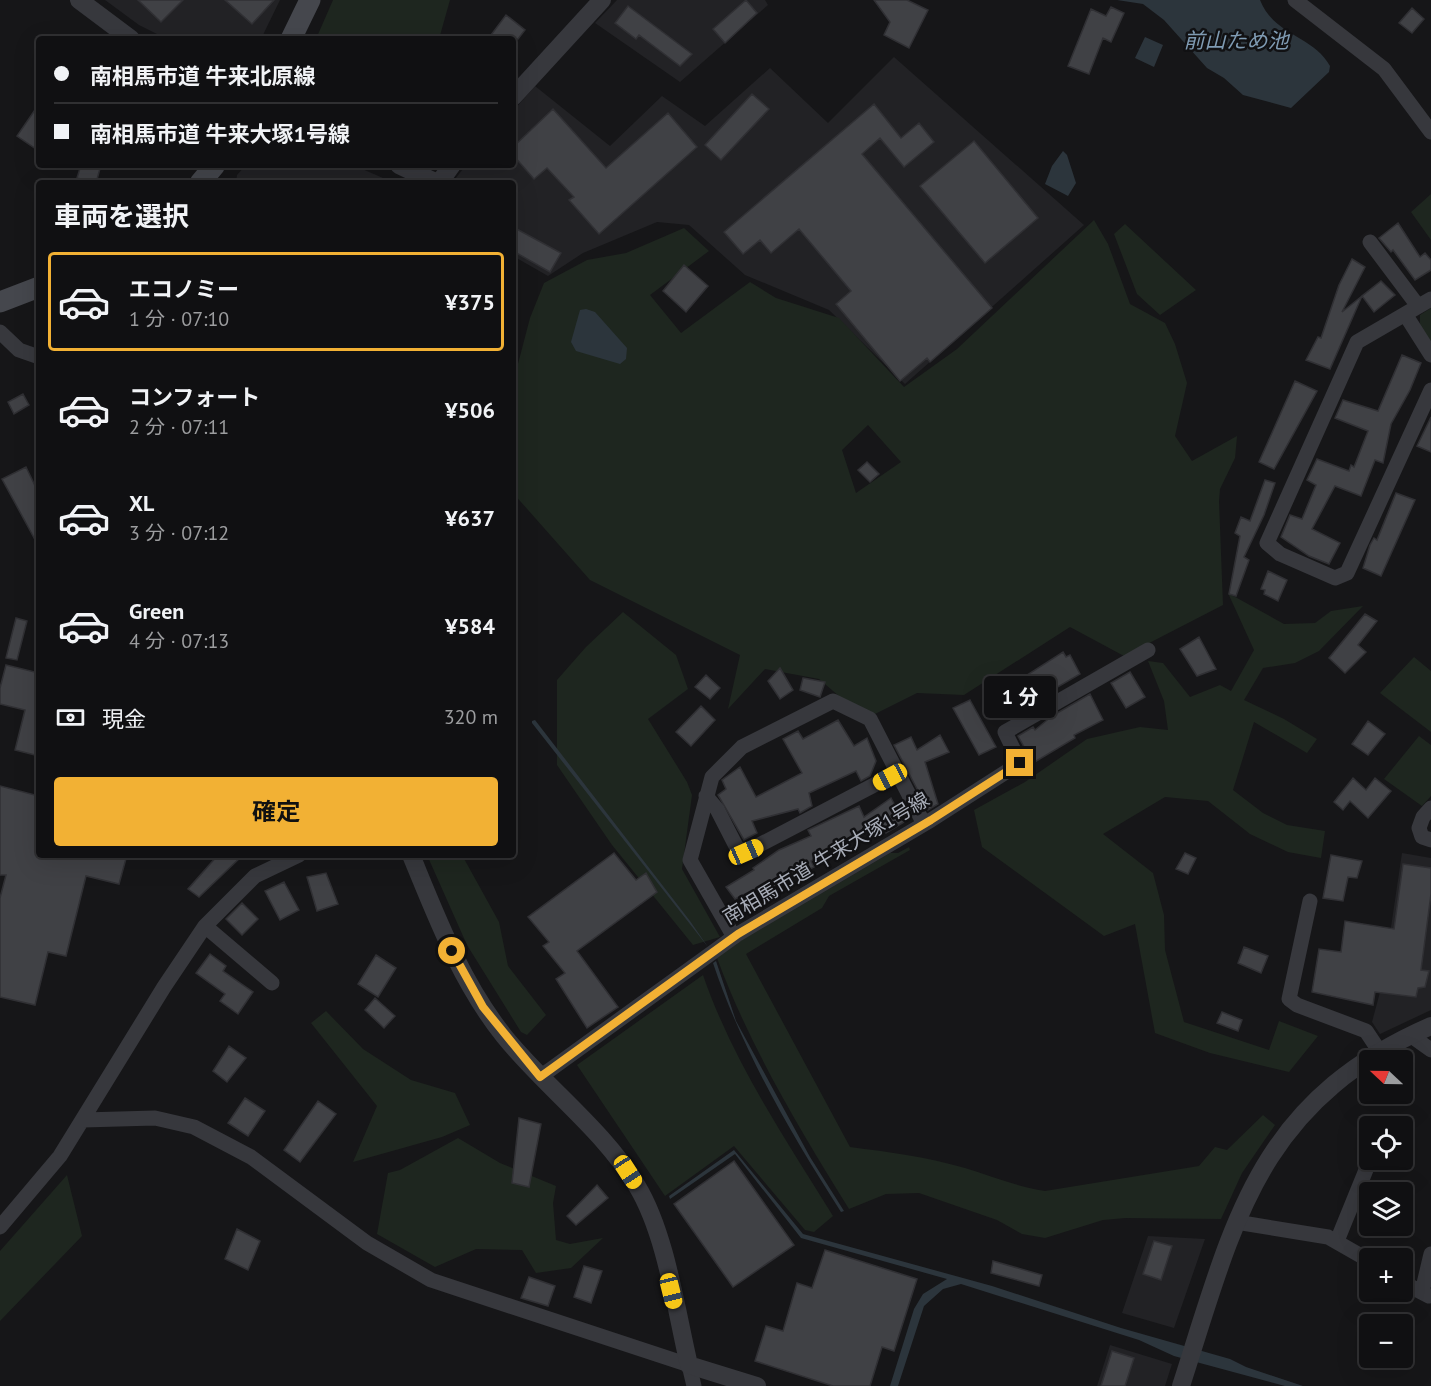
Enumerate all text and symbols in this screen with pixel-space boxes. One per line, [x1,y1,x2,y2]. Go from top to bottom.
water label: 前山ため池 [1184,27,1290,54]
text: 南相馬市道 牛来北原線 [90,62,316,90]
text: 南相馬市道 牛来大塚1号線 [90,120,350,148]
text: 車両を選択 [54,199,189,233]
icon: car [57,275,111,329]
text: エコノミー [129,275,239,303]
text: ¥375 [445,288,495,316]
text: 1 分 · 07:10 [129,306,229,332]
icon: car [57,383,111,437]
text: コンフォート [129,383,260,411]
text: ¥506 [445,396,495,424]
text: 2 分 · 07:11 [129,414,229,440]
text: XL [129,489,154,517]
icon: car [57,491,111,545]
text: ¥637 [445,504,495,532]
text: 3 分 · 07:12 [129,520,229,546]
text: Green [129,597,184,625]
icon: car [57,599,111,653]
text: ¥584 [445,612,495,640]
text: 4 分 · 07:13 [129,628,229,654]
callout: 1 分 [984,676,1056,718]
text: 1 分 [1002,684,1038,710]
icon: cash [54,701,87,734]
text: 320 m [444,704,498,730]
text: 現金 [102,705,146,733]
route end [1006,749,1033,776]
car [870,761,910,793]
button: 確定 [54,777,498,846]
street label: 南相馬市道 牛来大塚1号線 [718,786,934,930]
car [726,836,766,868]
route start [438,937,465,964]
north arrow [1359,1050,1413,1104]
map controls [1359,1050,1413,1368]
button: locate [1359,1116,1413,1170]
car [611,1152,645,1192]
button: layers [1359,1182,1413,1236]
button: + [1359,1248,1413,1302]
car [658,1271,684,1311]
button: − [1359,1314,1413,1368]

